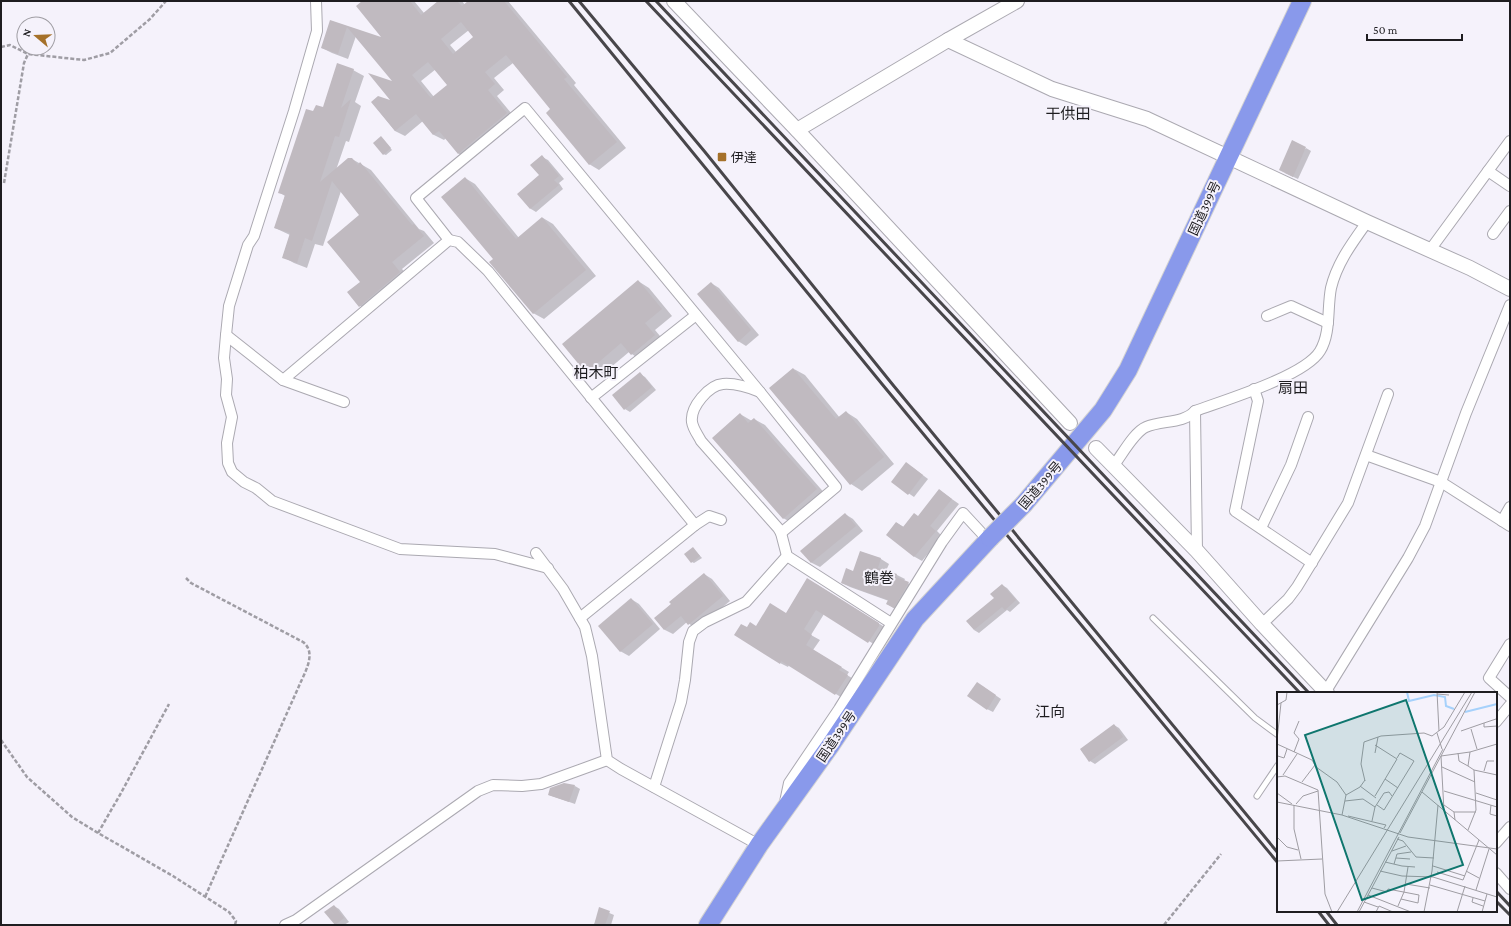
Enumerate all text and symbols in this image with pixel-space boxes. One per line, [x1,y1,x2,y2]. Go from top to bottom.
north arrow [16,16,56,56]
scale bar [1367,16,1462,42]
text: 50 m [1373,23,1398,37]
text: N [20,27,34,38]
district label: 干供田 [1045,105,1091,122]
place label: 伊達 [731,150,757,165]
marker: 伊達 [716,151,728,163]
street label: 国道399号 [1185,179,1224,238]
district label: 柏木町 [573,365,619,381]
district label: 扇田 [1278,380,1308,396]
street label: 国道399号 [1016,458,1065,512]
district label: 鶴巻 [864,570,894,586]
inset map [1277,692,1497,912]
district label: 江向 [1035,704,1065,720]
street label: 国道399号 [814,708,859,765]

